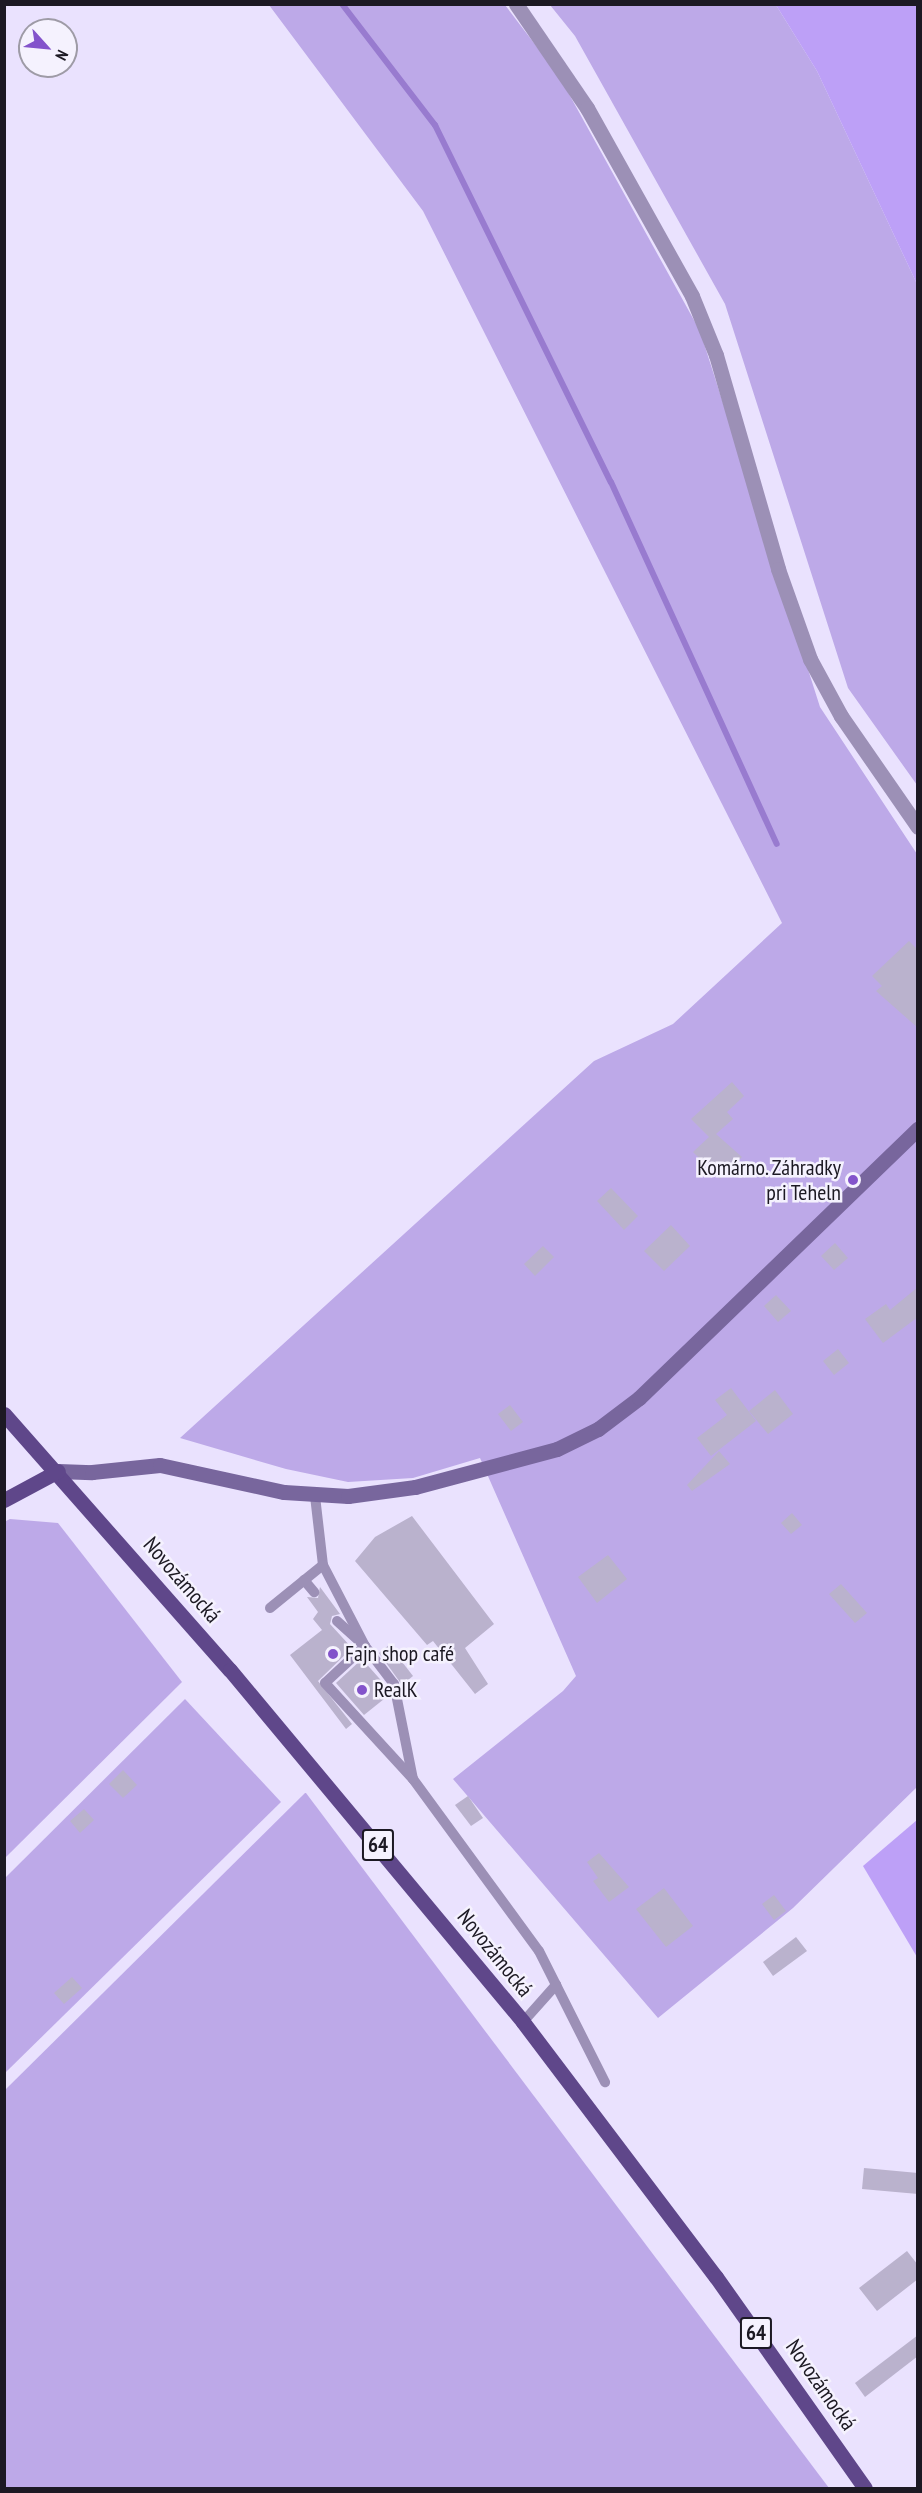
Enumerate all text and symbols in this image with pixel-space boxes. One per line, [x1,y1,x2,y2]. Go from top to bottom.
north arrow [18,18,78,78]
text: N [51,47,73,64]
place label: Komárno. Záhradky pri Teheln [695,1154,841,1206]
marker: Komárno. Záhradky pri Teheln [846,1173,860,1187]
street label: Novozámocká [138,1532,226,1628]
place label: Fajn shop café [345,1641,454,1667]
marker: Fajn shop café [326,1647,340,1661]
place label: RealK [374,1677,418,1703]
marker: RealK [355,1683,369,1697]
road number: 64 [362,1827,394,1863]
street label: Novozámocká [452,1904,538,2002]
road number: 64 [740,2315,772,2351]
street label: Novozámocká [780,2335,862,2435]

